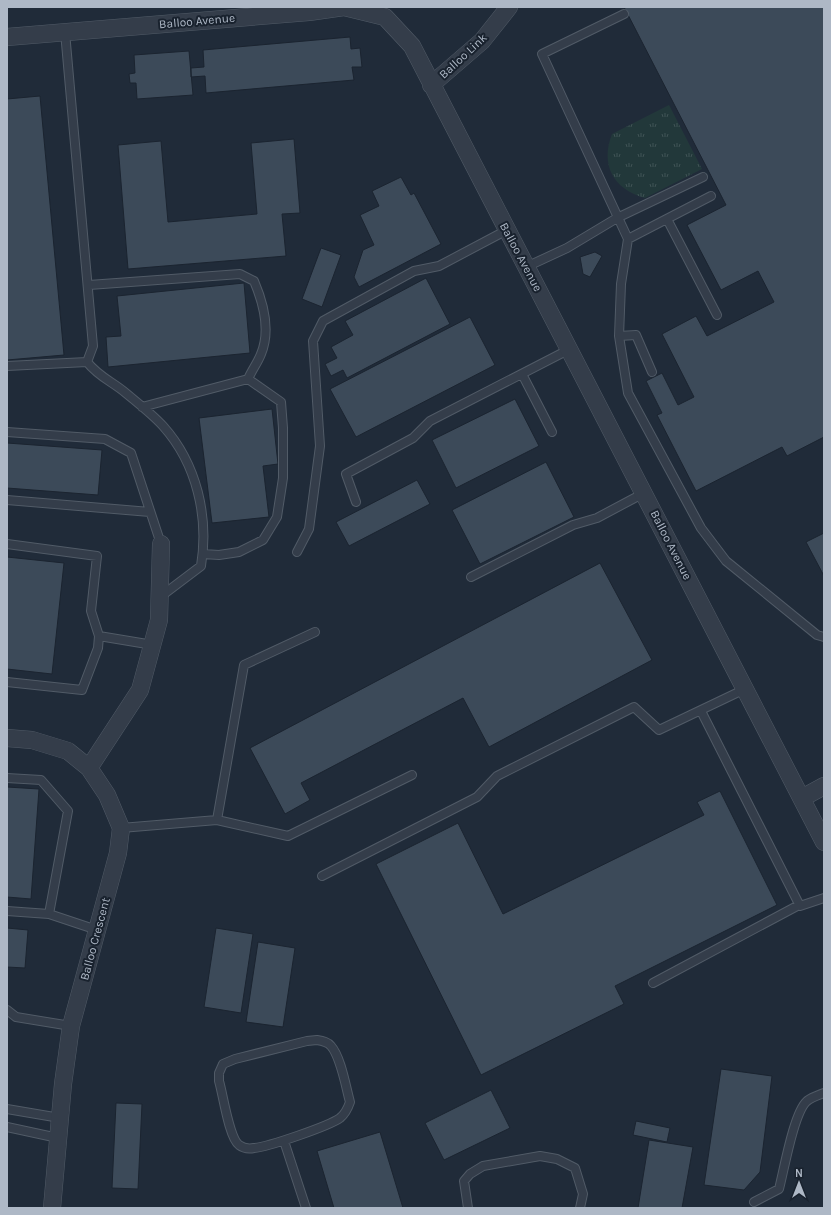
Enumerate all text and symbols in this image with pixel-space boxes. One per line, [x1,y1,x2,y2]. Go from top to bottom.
street label: Balloo Avenue [158,11,236,31]
street label: Balloo Link [436,30,490,82]
street label: Balloo Avenue [497,220,545,294]
street label: Balloo Avenue [647,508,695,582]
street label: Balloo Crescent [77,896,113,982]
north arrow [779,1163,819,1203]
text: N [795,1167,803,1180]

